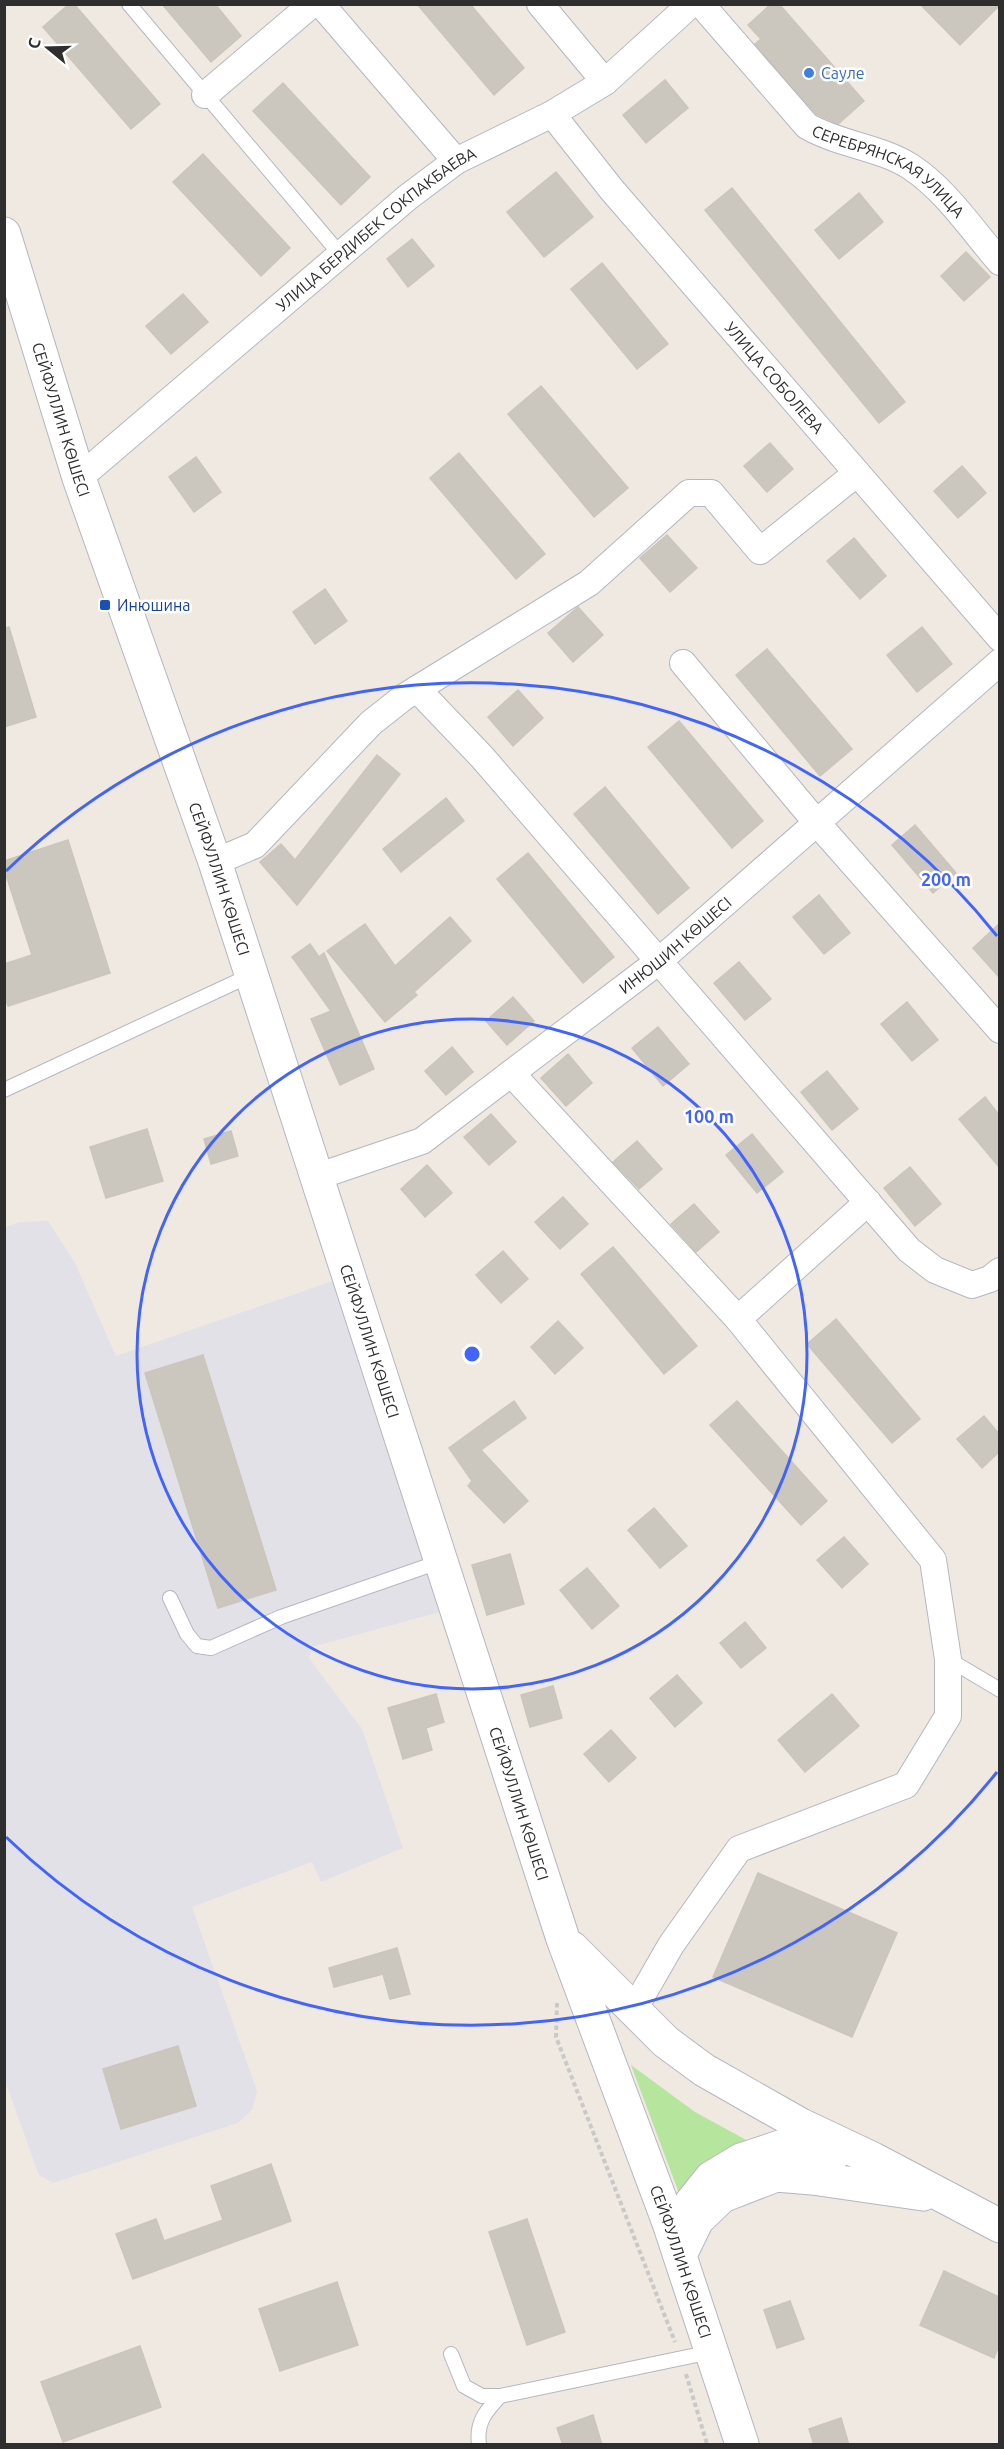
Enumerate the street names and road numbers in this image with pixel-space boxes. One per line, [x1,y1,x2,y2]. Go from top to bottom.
street label: СЕРЕБРЯНСКАЯ УЛИЦА [809,121,969,221]
street label: УЛИЦА БЕРДИБЕК СОКПАКБАЕВА [272,143,480,315]
street label: УЛИЦА СОБОЛЕВА [721,318,828,437]
street label: СЕЙФУЛЛИН КӨШЕСІ [29,340,94,499]
street label: СЕЙФУЛЛИН КӨШЕСІ [186,800,254,958]
street label: ИНЮШИН КӨШЕСІ [615,893,735,997]
street label: СЕЙФУЛЛИН КӨШЕСІ [337,1262,403,1420]
street label: СЕЙФУЛЛИН КӨШЕСІ [486,1724,552,1883]
street label: СЕЙФУЛЛИН КӨШЕСІ [647,2183,715,2340]

